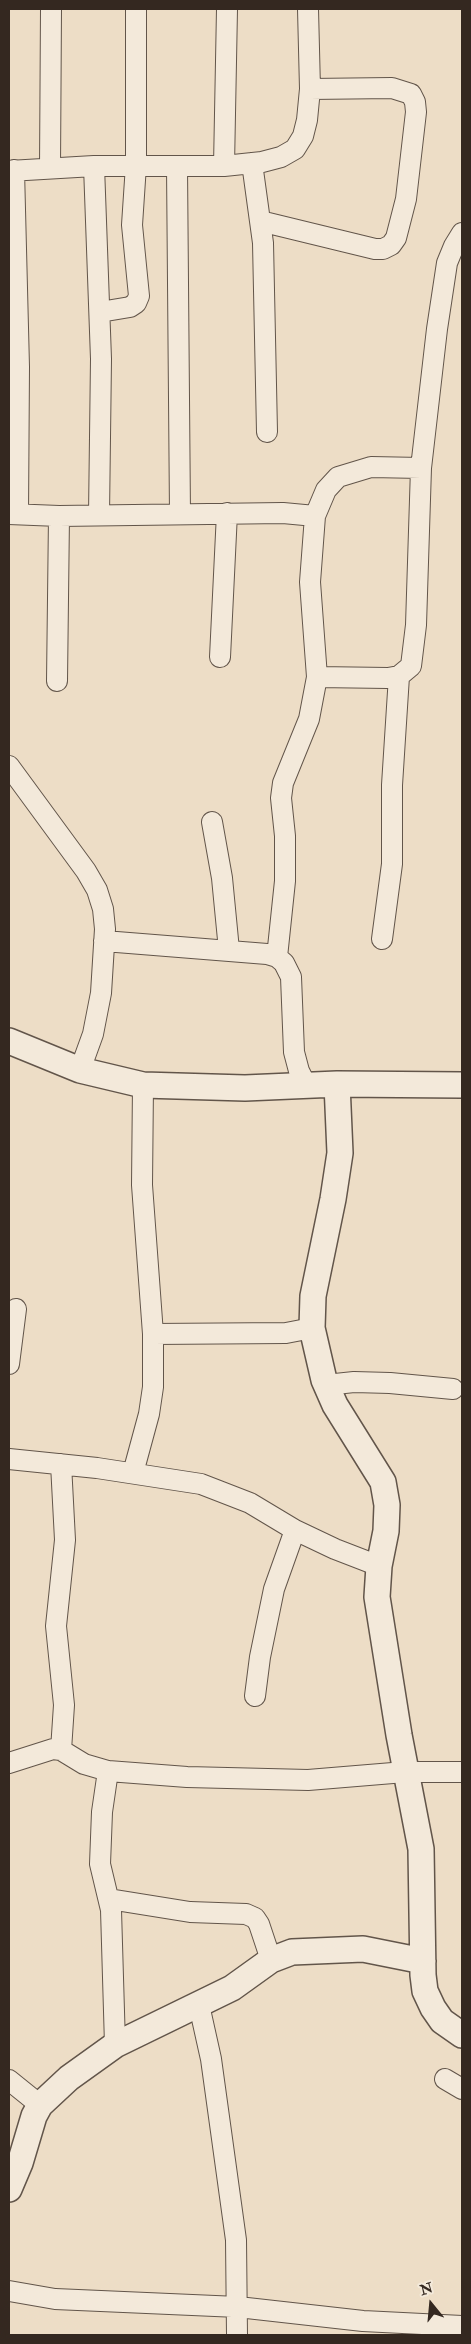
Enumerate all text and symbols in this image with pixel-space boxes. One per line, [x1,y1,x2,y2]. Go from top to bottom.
north arrow [406,2279,456,2329]
text: N [418,2279,435,2299]

